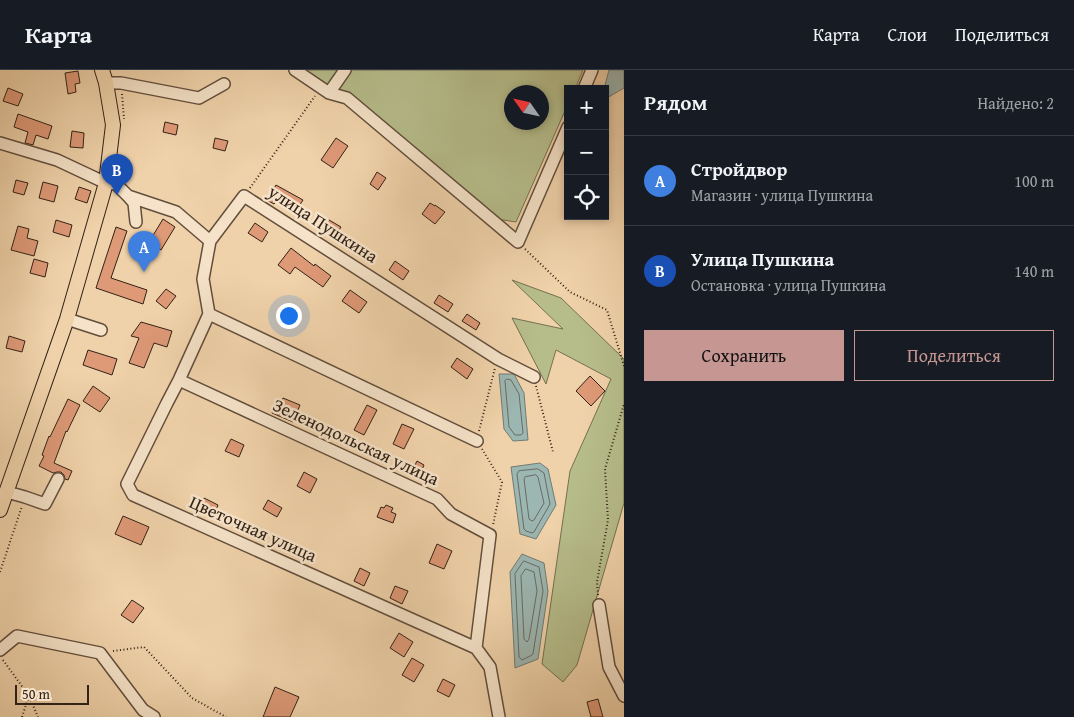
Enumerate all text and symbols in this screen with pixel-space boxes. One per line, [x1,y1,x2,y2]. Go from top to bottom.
text: Карта [25,17,92,52]
text: Карта [813,21,860,48]
text: Слои [888,21,927,48]
text: Поделиться [955,21,1049,48]
north arrow [504,85,549,130]
map controls [564,85,609,220]
button: + [564,85,609,130]
text: Рядом [644,87,707,118]
text: Найдено: 2 [977,91,1054,115]
button: − [564,130,609,175]
pin: B [101,154,133,195]
text: Стройдвор [691,155,787,183]
text: A [655,169,665,193]
text: 100 m [1014,169,1054,193]
button: locate [564,175,609,220]
street label: улица Пушкина [262,177,384,269]
text: Магазин · улица Пушкина [691,183,873,207]
pin: A [128,231,160,272]
text: Улица Пушкина [691,245,834,273]
text: B [655,259,665,283]
text: 140 m [1014,259,1054,283]
text: Остановка · улица Пушкина [691,273,886,297]
your location [276,303,302,329]
button: Сохранить [644,330,844,381]
button: Поделиться [854,330,1054,381]
street label: Зеленодольская улица [269,391,444,492]
street label: Цветочная улица [185,488,322,569]
scale bar [15,682,89,705]
text: 50 m [22,684,50,704]

